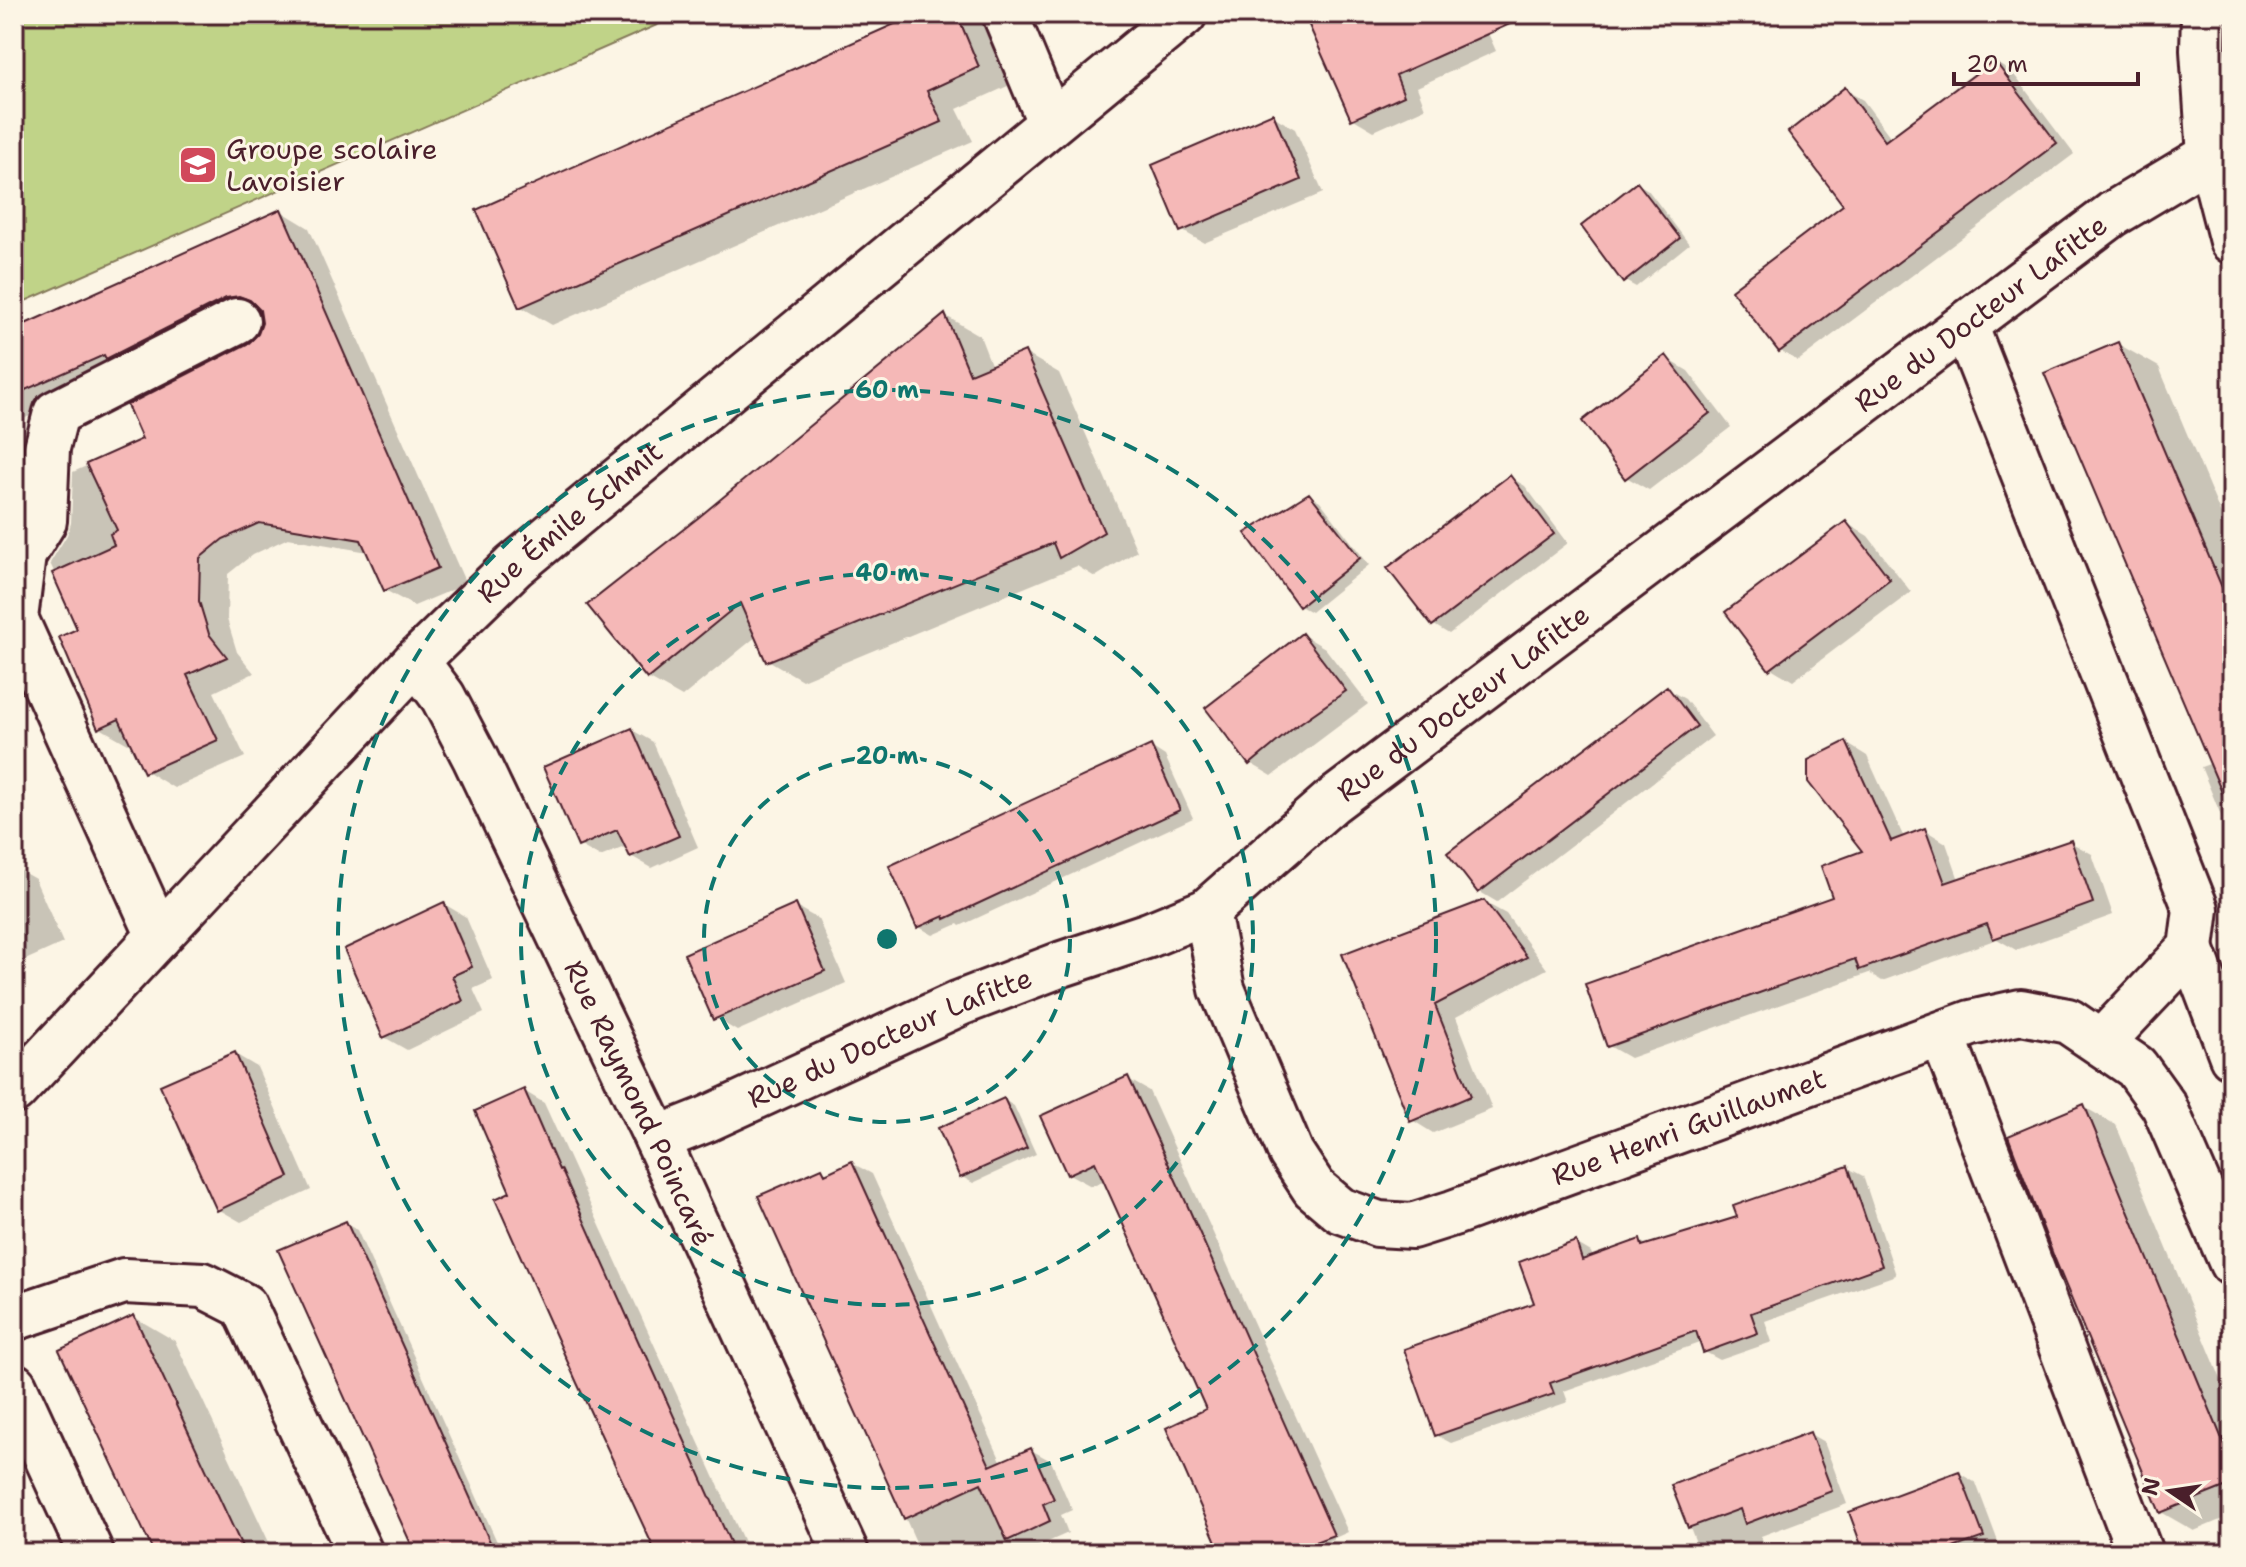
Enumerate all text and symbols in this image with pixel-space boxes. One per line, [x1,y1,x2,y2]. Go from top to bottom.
scale bar [1954,36,2138,86]
text: 20 m [1966,48,2028,80]
place label: Groupe scolaire Lavoisier [226,130,438,200]
school or university icon: Groupe scolaire Lavoisier [177,144,219,186]
street label: Rue du Docteur Lafitte [1847,206,2115,421]
text: 60 m [855,374,919,406]
street label: Rue Émile Schmit [468,432,670,611]
text: 40 m [855,557,919,589]
street label: Rue du Docteur Lafitte [1329,595,1597,810]
text: 20 m [855,740,919,772]
centre of rings [873,925,901,953]
street label: Rue Raymond Poincaré [555,954,722,1252]
street label: Rue du Docteur Lafitte [741,958,1037,1117]
street label: Rue Henri Guillaumet [1547,1059,1831,1194]
north arrow [2130,1451,2210,1531]
text: N [2135,1475,2167,1498]

